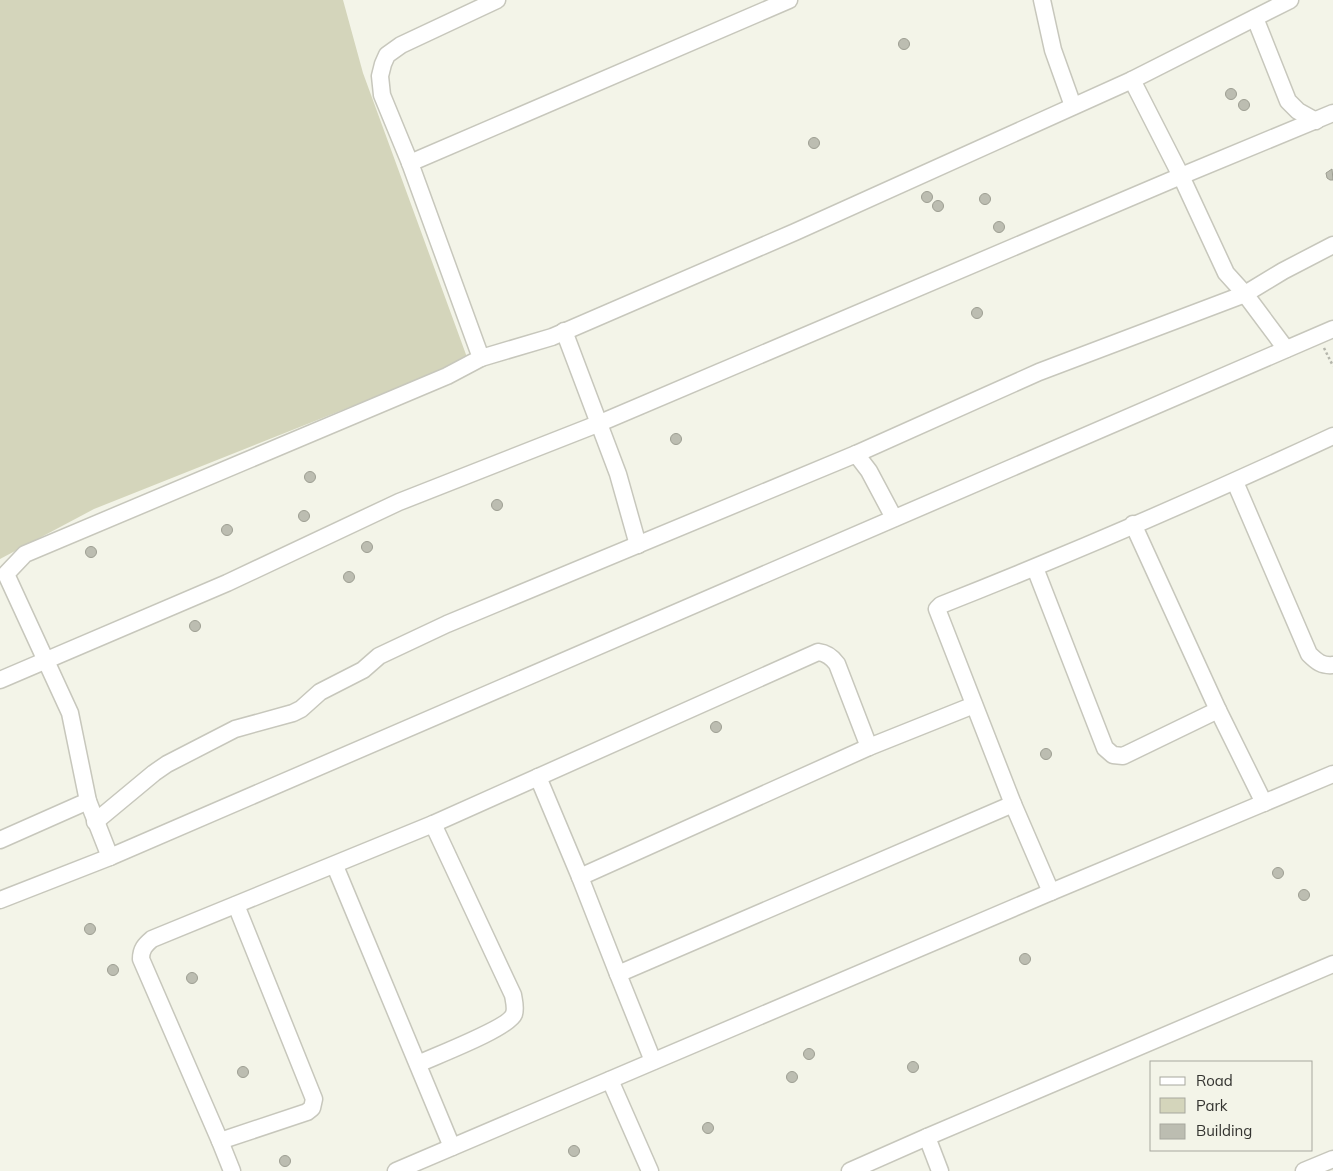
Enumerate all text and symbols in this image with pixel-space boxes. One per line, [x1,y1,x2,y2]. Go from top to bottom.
legend [1150,1061,1313,1151]
text: Road [1196,1071,1233,1090]
text: Park [1196,1096,1228,1115]
text: Building [1196,1121,1252,1140]

